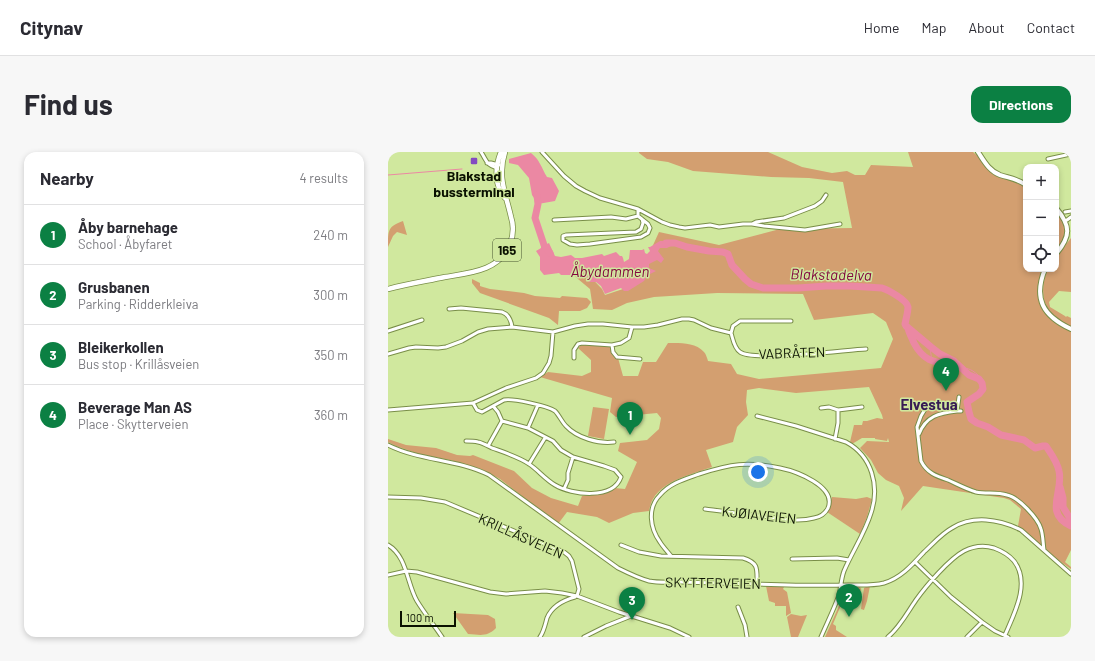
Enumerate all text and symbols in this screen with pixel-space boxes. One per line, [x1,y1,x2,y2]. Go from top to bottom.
text: Citynav [20,16,83,39]
text: Home [864,19,900,36]
text: Map [922,19,946,36]
text: About [968,19,1005,36]
text: Contact [1027,19,1075,36]
button: Directions [971,86,1071,123]
text: Find us [24,87,113,121]
marker: Blakstad bussterminal [469,156,479,166]
map controls [1023,164,1059,272]
button: + [1023,164,1059,200]
place label: Blakstad bussterminal [433,167,515,200]
text: Nearby [40,168,94,188]
text: 4 results [300,170,348,186]
button: − [1023,200,1059,236]
text: Åby barnehage [78,218,178,236]
text: 1 [51,227,55,243]
text: 240 m [313,227,348,243]
text: School · Åbyfaret [78,236,173,252]
button: locate [1023,236,1059,272]
road number: 165 [493,239,521,261]
water label: Åbydammen [571,261,649,280]
water label: Blakstadelva [790,264,872,284]
text: Grusbanen [78,278,150,296]
text: 2 [49,287,57,303]
text: 300 m [313,287,348,303]
text: Parking · Ridderkleiva [78,296,198,312]
text: Bleikerkollen [78,338,164,356]
street label: VABRÅTEN [758,343,826,362]
text: 3 [49,347,57,363]
text: 350 m [314,347,348,363]
text: Bus stop · Krillåsveien [78,356,199,372]
pin: 4 [933,358,959,391]
district label: Elvestua [900,395,958,413]
text: Beverage Man AS [78,398,192,416]
pin: 1 [617,402,643,435]
text: 4 [49,407,57,423]
text: 360 m [314,407,348,423]
text: Place · Skytterveien [78,416,188,432]
your location [748,462,768,482]
street label: KJØIAVEIEN [721,502,797,527]
street label: KRILLÅSVEIEN [476,509,566,562]
street label: SKYTTERVEIEN [665,573,761,592]
pin: 2 [836,584,862,617]
pin: 3 [619,587,645,620]
scale bar [400,609,456,628]
text: 100 m [406,611,434,624]

